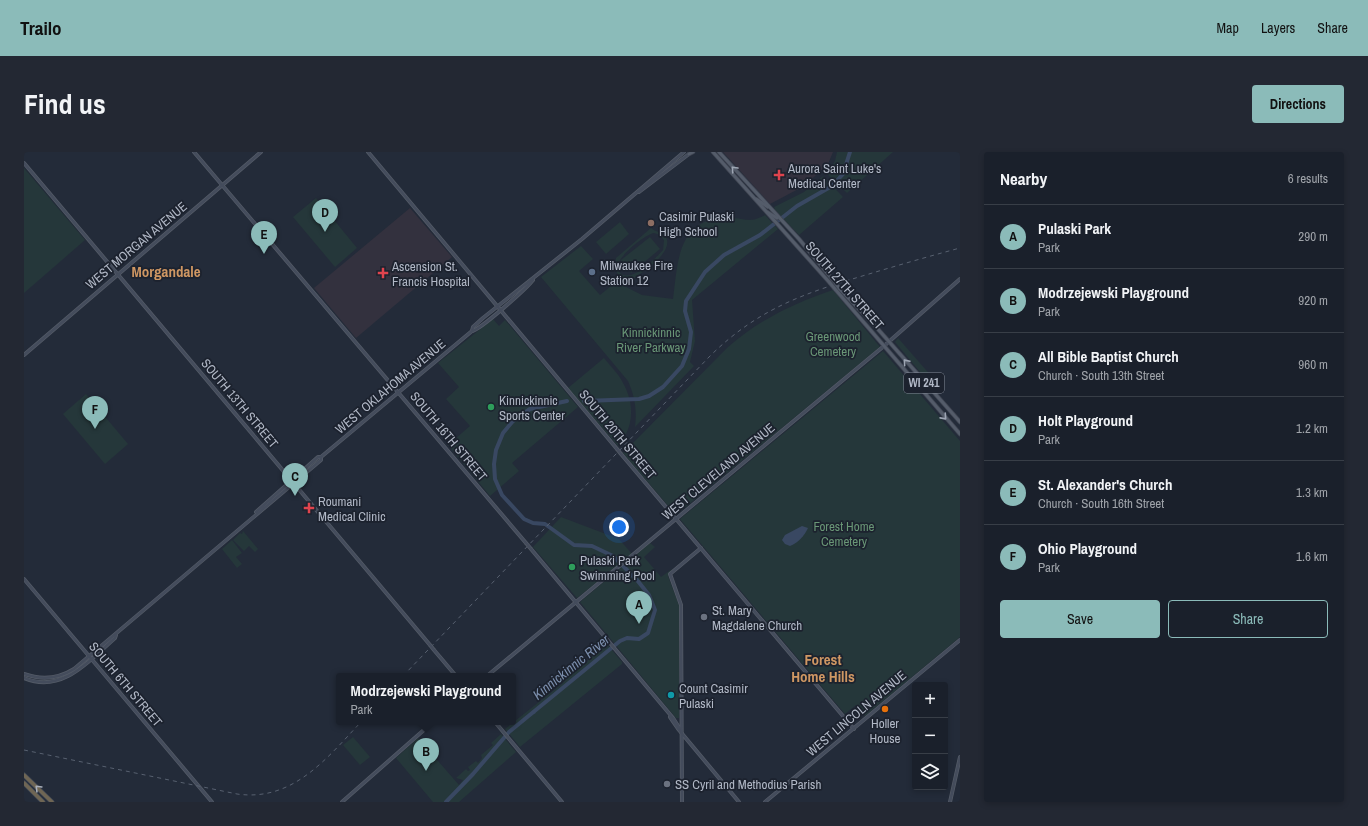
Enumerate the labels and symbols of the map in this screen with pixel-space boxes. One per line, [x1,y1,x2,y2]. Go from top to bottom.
place label: Aurora Saint Luke's Medical Center [787,160,881,192]
one-way arrow [731,166,738,174]
marker: Aurora Saint Luke's Medical Center [773,169,785,181]
street label: WEST MORGAN AVENUE [82,198,190,293]
pin: D [312,199,338,232]
place label: Casimir Pulaski High School [659,208,734,240]
marker: Casimir Pulaski High School [646,218,656,228]
pin: E [251,221,277,254]
street label: SOUTH 27TH STREET [802,238,888,333]
place label: Milwaukee Fire Station 12 [600,257,673,289]
place label: Ascension St. Francis Hospital [391,258,470,290]
district label: Morgandale [131,261,201,282]
marker: Ascension St. Francis Hospital [377,267,389,279]
marker: Milwaukee Fire Station 12 [587,267,597,277]
park label: Kinnickinnic River Parkway [616,324,686,356]
park label: Greenwood Cemetery [805,328,861,360]
street label: WEST OKLAHOMA AVENUE [332,335,449,438]
street label: SOUTH 13TH STREET [197,355,282,452]
one-way arrow [904,359,911,366]
road number: WI 241 [904,373,944,393]
street label: SOUTH 20TH STREET [575,386,660,483]
street label: SOUTH 16TH STREET [406,388,491,485]
place label: Kinnickinnic Sports Center [499,392,565,424]
pin: F [82,396,108,429]
marker: Kinnickinnic Sports Center [486,402,496,412]
one-way arrow [940,412,947,419]
street label: WEST CLEVELAND AVENUE [658,419,778,524]
pin: C [282,463,308,496]
place label: Roumani Medical Clinic [318,493,386,525]
marker: Roumani Medical Clinic [303,502,315,514]
your location [609,517,629,537]
park label: Forest Home Cemetery [813,518,875,550]
place label: Pulaski Park Swimming Pool [580,552,655,584]
marker: Pulaski Park Swimming Pool [567,562,577,572]
pin: A [626,591,652,624]
place label: St. Mary Magdalene Church [712,602,802,634]
marker: St. Mary Magdalene Church [699,612,709,622]
water label: Kinnickinnic River [529,630,614,704]
street label: SOUTH 6TH STREET [85,638,166,731]
district label: Forest Home Hills [791,649,855,687]
street label: WEST LINCOLN AVENUE [803,667,910,760]
place label: Count Casimir Pulaski [679,680,748,712]
marker: Count Casimir Pulaski [666,690,676,700]
marker: Holler House [880,704,890,714]
place label: Holler House [870,715,900,747]
pin: B [413,738,439,771]
place label: SS Cyril and Methodius Parish [675,776,821,793]
marker: SS Cyril and Methodius Parish [662,779,672,789]
one-way arrow [35,785,43,793]

